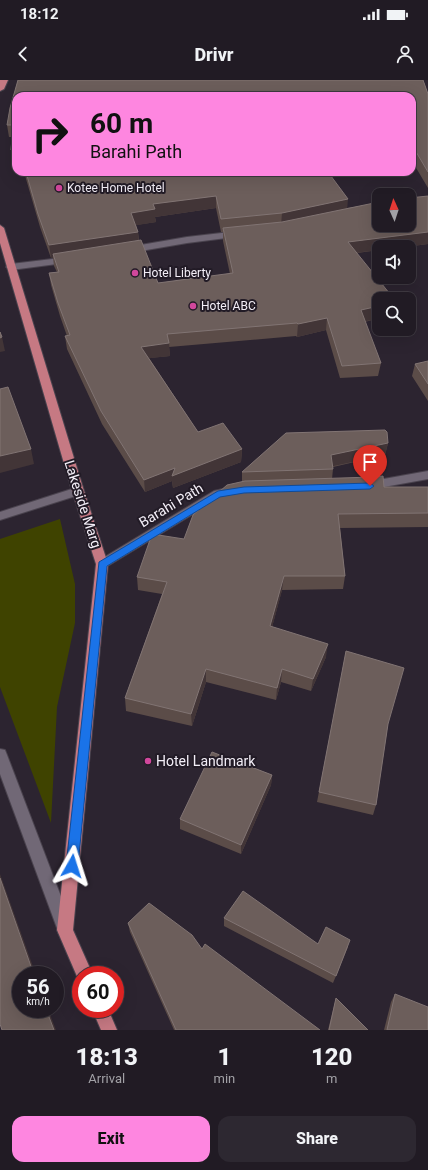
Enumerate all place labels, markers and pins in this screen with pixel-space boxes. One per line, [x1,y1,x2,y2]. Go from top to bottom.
place label: Kotee Home Hotel [67,181,165,195]
marker: Kotee Home Hotel [54,183,64,193]
place label: Hotel Liberty [143,266,211,280]
marker: Hotel Liberty [130,268,140,278]
place label: Hotel ABC [201,299,256,313]
marker: Hotel ABC [188,301,198,311]
pin [353,445,387,486]
place label: Hotel Landmark [156,753,256,769]
marker: Hotel Landmark [143,756,153,766]

